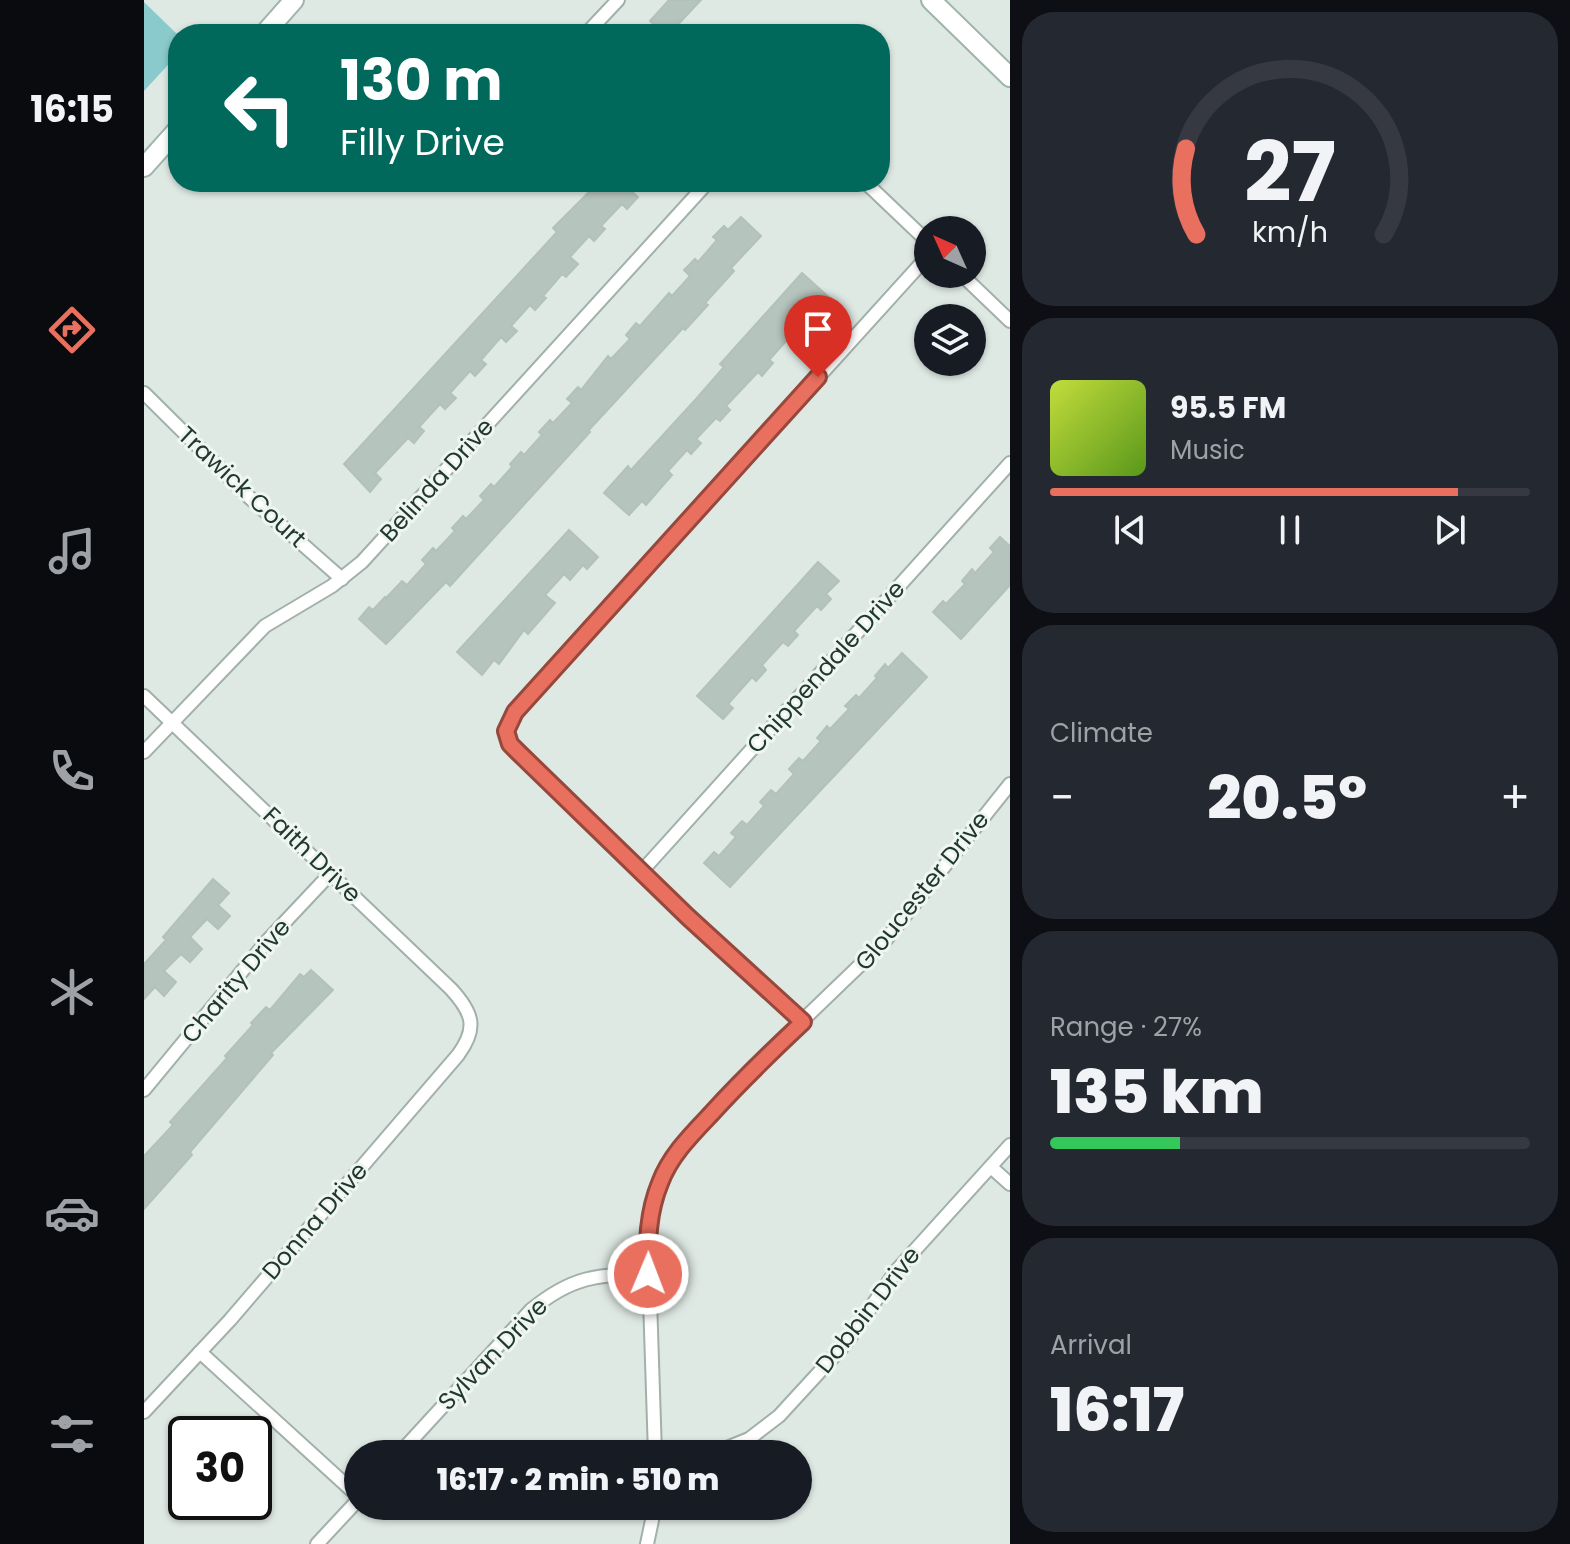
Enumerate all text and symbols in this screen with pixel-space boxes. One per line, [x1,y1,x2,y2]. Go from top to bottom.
text: 130 m [340,41,503,120]
icon: left [208,56,312,160]
text: 16:15 [30,84,114,135]
text: 27 [1244,114,1336,230]
text: Filly Drive [340,117,505,168]
text: km/h [1252,212,1328,252]
north arrow [914,216,986,288]
map controls [914,216,986,376]
pin [784,295,852,377]
icon: directions [44,302,100,358]
button: layers [914,304,986,376]
icon: arrive [796,307,840,351]
text: 95.5 FM [1170,386,1286,429]
street label: Belinda Drive [372,411,501,549]
street label: Trawick Court [171,419,314,555]
text: Music [1170,432,1245,468]
icon: previous [1108,508,1152,552]
icon: pause [1268,508,1312,552]
icon: next [1428,508,1472,552]
icon: music [44,523,100,579]
street label: Chippendale Drive [739,573,912,760]
text: Climate [1050,715,1153,751]
icon: phone [44,743,100,799]
text: 20.5° [1207,756,1367,840]
text: − [1050,767,1074,828]
text: + [1500,767,1530,828]
street label: Faith Drive [256,799,369,910]
street label: Gloucester Drive [847,804,996,977]
street label: Charity Drive [174,911,298,1050]
icon: climate [44,964,100,1020]
text: Range · 27% [1050,1009,1202,1045]
text: 135 km [1050,1050,1263,1134]
street label: Donna Drive [254,1155,375,1287]
icon: car [44,1185,100,1241]
position arrow [606,1232,690,1316]
street label: Dobbin Drive [808,1239,928,1380]
street label: Sylvan Drive [430,1290,555,1417]
text: Arrival [1050,1327,1132,1363]
text: 16:17 [1050,1368,1184,1452]
icon: filters [44,1406,100,1462]
speed limit sign: 30 [168,1416,272,1520]
text: 16:17 · 2 min · 510 m [437,1458,719,1501]

